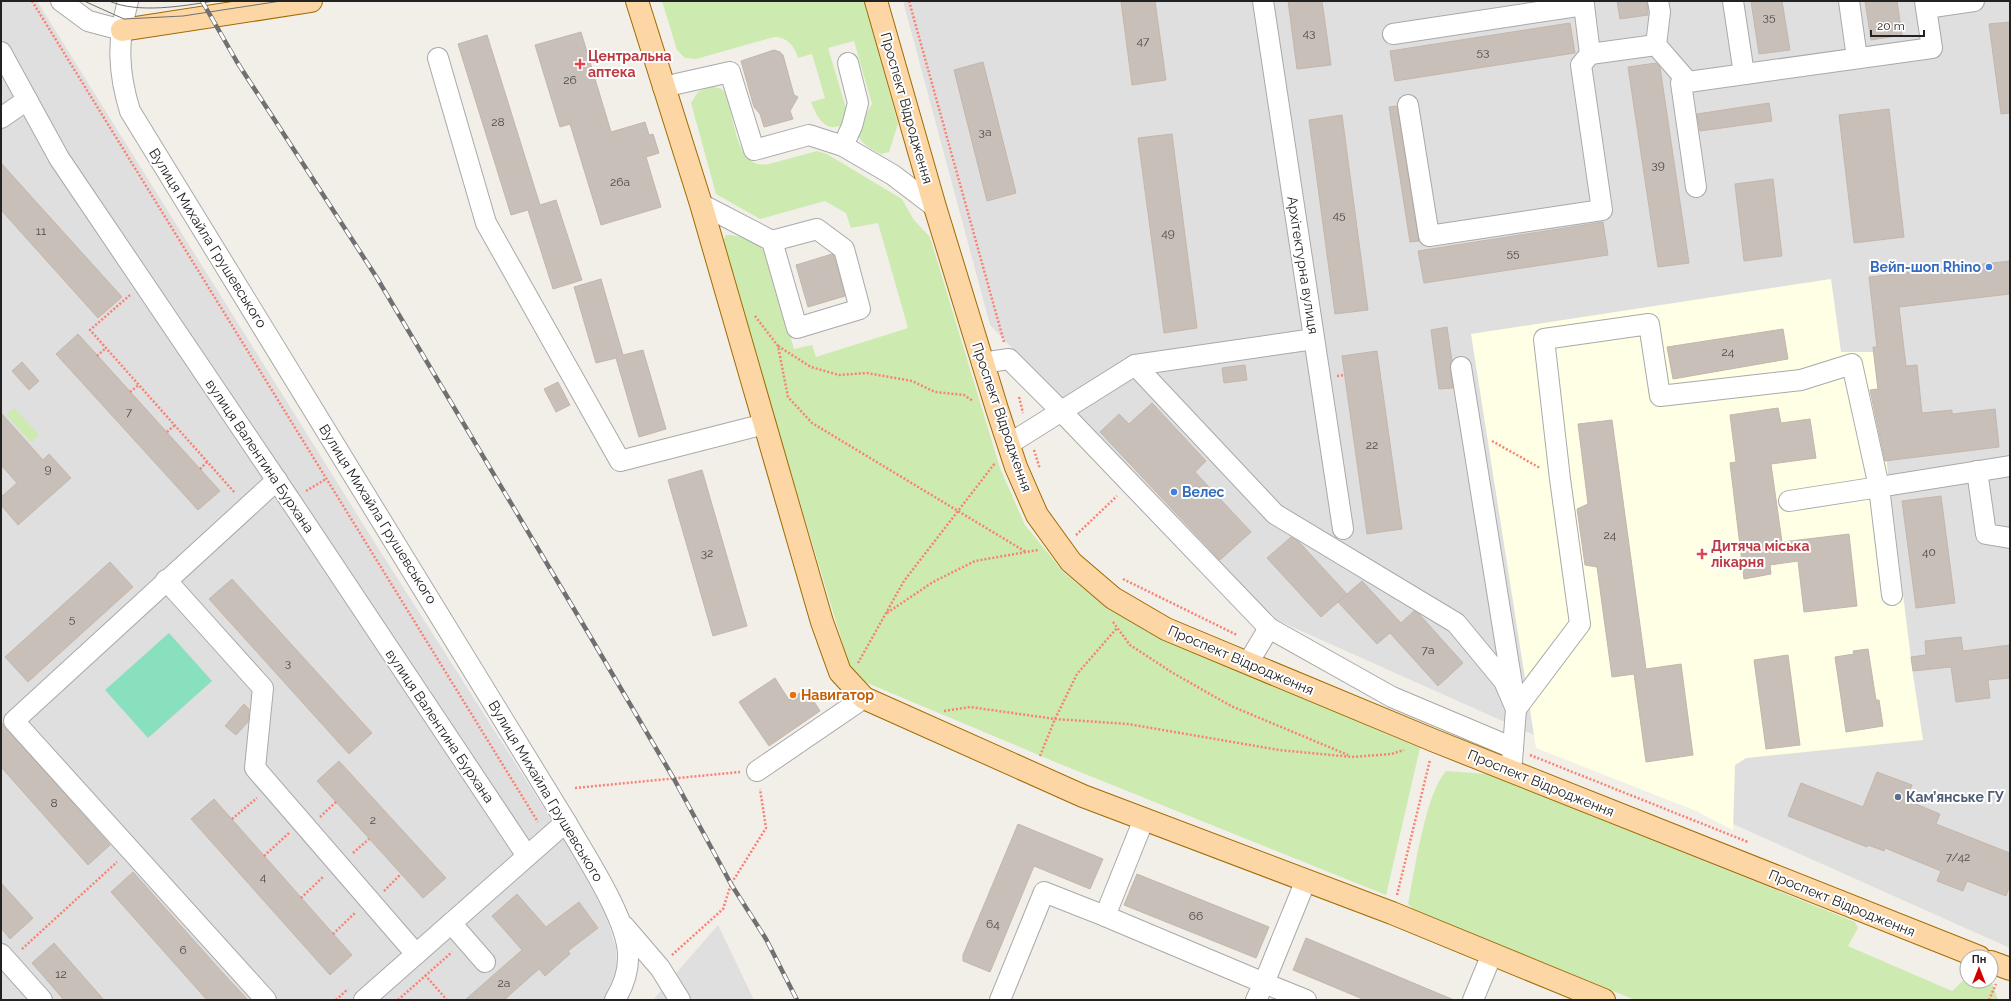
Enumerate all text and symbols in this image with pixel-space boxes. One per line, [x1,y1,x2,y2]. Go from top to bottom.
house number: 35 [1763,10,1776,24]
scale bar [1871,12,1924,38]
text: 20 m [1877,19,1905,33]
house number: 43 [1303,26,1315,40]
street label: Проспект Відродження [878,30,936,186]
house number: 47 [1137,34,1150,48]
house number: 53 [1477,45,1489,59]
place label: Центральна аптека [588,48,672,80]
marker: Центральна аптека [575,59,585,69]
house number: 26 [563,73,577,87]
house number: 28 [491,115,505,129]
house number: 3а [979,125,991,139]
street label: Вулиця Михайла Грушевського [146,145,270,331]
house number: 39 [1651,158,1665,172]
house number: 26а [610,175,630,189]
street label: Архітектурна вулиця [1284,195,1322,335]
house number: 45 [1332,208,1346,222]
house number: 11 [36,224,46,238]
house number: 49 [1161,226,1175,240]
house number: 55 [1506,246,1520,260]
place label: Вейп-шоп Rhino [1870,259,1982,275]
marker: Вейп-шоп Rhino [1984,262,1994,272]
street label: Проспект Відродження [969,340,1035,494]
house number: 24 [1722,345,1735,359]
street label: вулиця Валентина Бурхана [203,376,317,536]
house number: 7 [126,405,133,419]
street label: Вулиця Михайла Грушевського [316,421,440,607]
house number: 22 [1366,438,1378,452]
house number: 9 [44,462,52,476]
place label: Велес [1182,484,1225,500]
marker: Велес [1169,487,1179,497]
house number: 24 [1604,528,1617,542]
place label: Дитяча міська лікарня [1711,538,1810,570]
house number: 40 [1922,545,1936,559]
house number: 32 [701,546,713,560]
marker: Дитяча міська лікарня [1696,548,1708,560]
house number: 5 [69,612,76,626]
street label: Проспект Відродження [1166,622,1316,698]
house number: 7а [1422,643,1434,657]
street label: вулиця Валентина Бурхана [383,646,497,806]
house number: 3 [285,656,291,670]
place label: Навигатор [801,687,874,703]
marker: Навигатор [788,690,798,700]
street label: Вулиця Михайла Грушевського [485,697,607,885]
street label: Проспект Відродження [1465,746,1617,820]
place label: Кам’янське ГУ [1906,789,2005,805]
marker: Кам’янське ГУ [1893,792,1903,802]
house number: 8 [50,796,58,810]
house number: 2 [370,813,376,827]
house number: 7/42 [1946,850,1970,864]
street label: Проспект Відродження [1766,866,1918,940]
house number: 4 [260,870,267,884]
house number: 66 [1189,909,1203,923]
house number: 64 [986,917,1000,931]
house number: 6 [179,943,187,957]
north arrow [1959,949,1999,989]
text: Пн [1972,953,1986,966]
house number: 12 [55,967,67,981]
house number: 2а [498,976,510,990]

